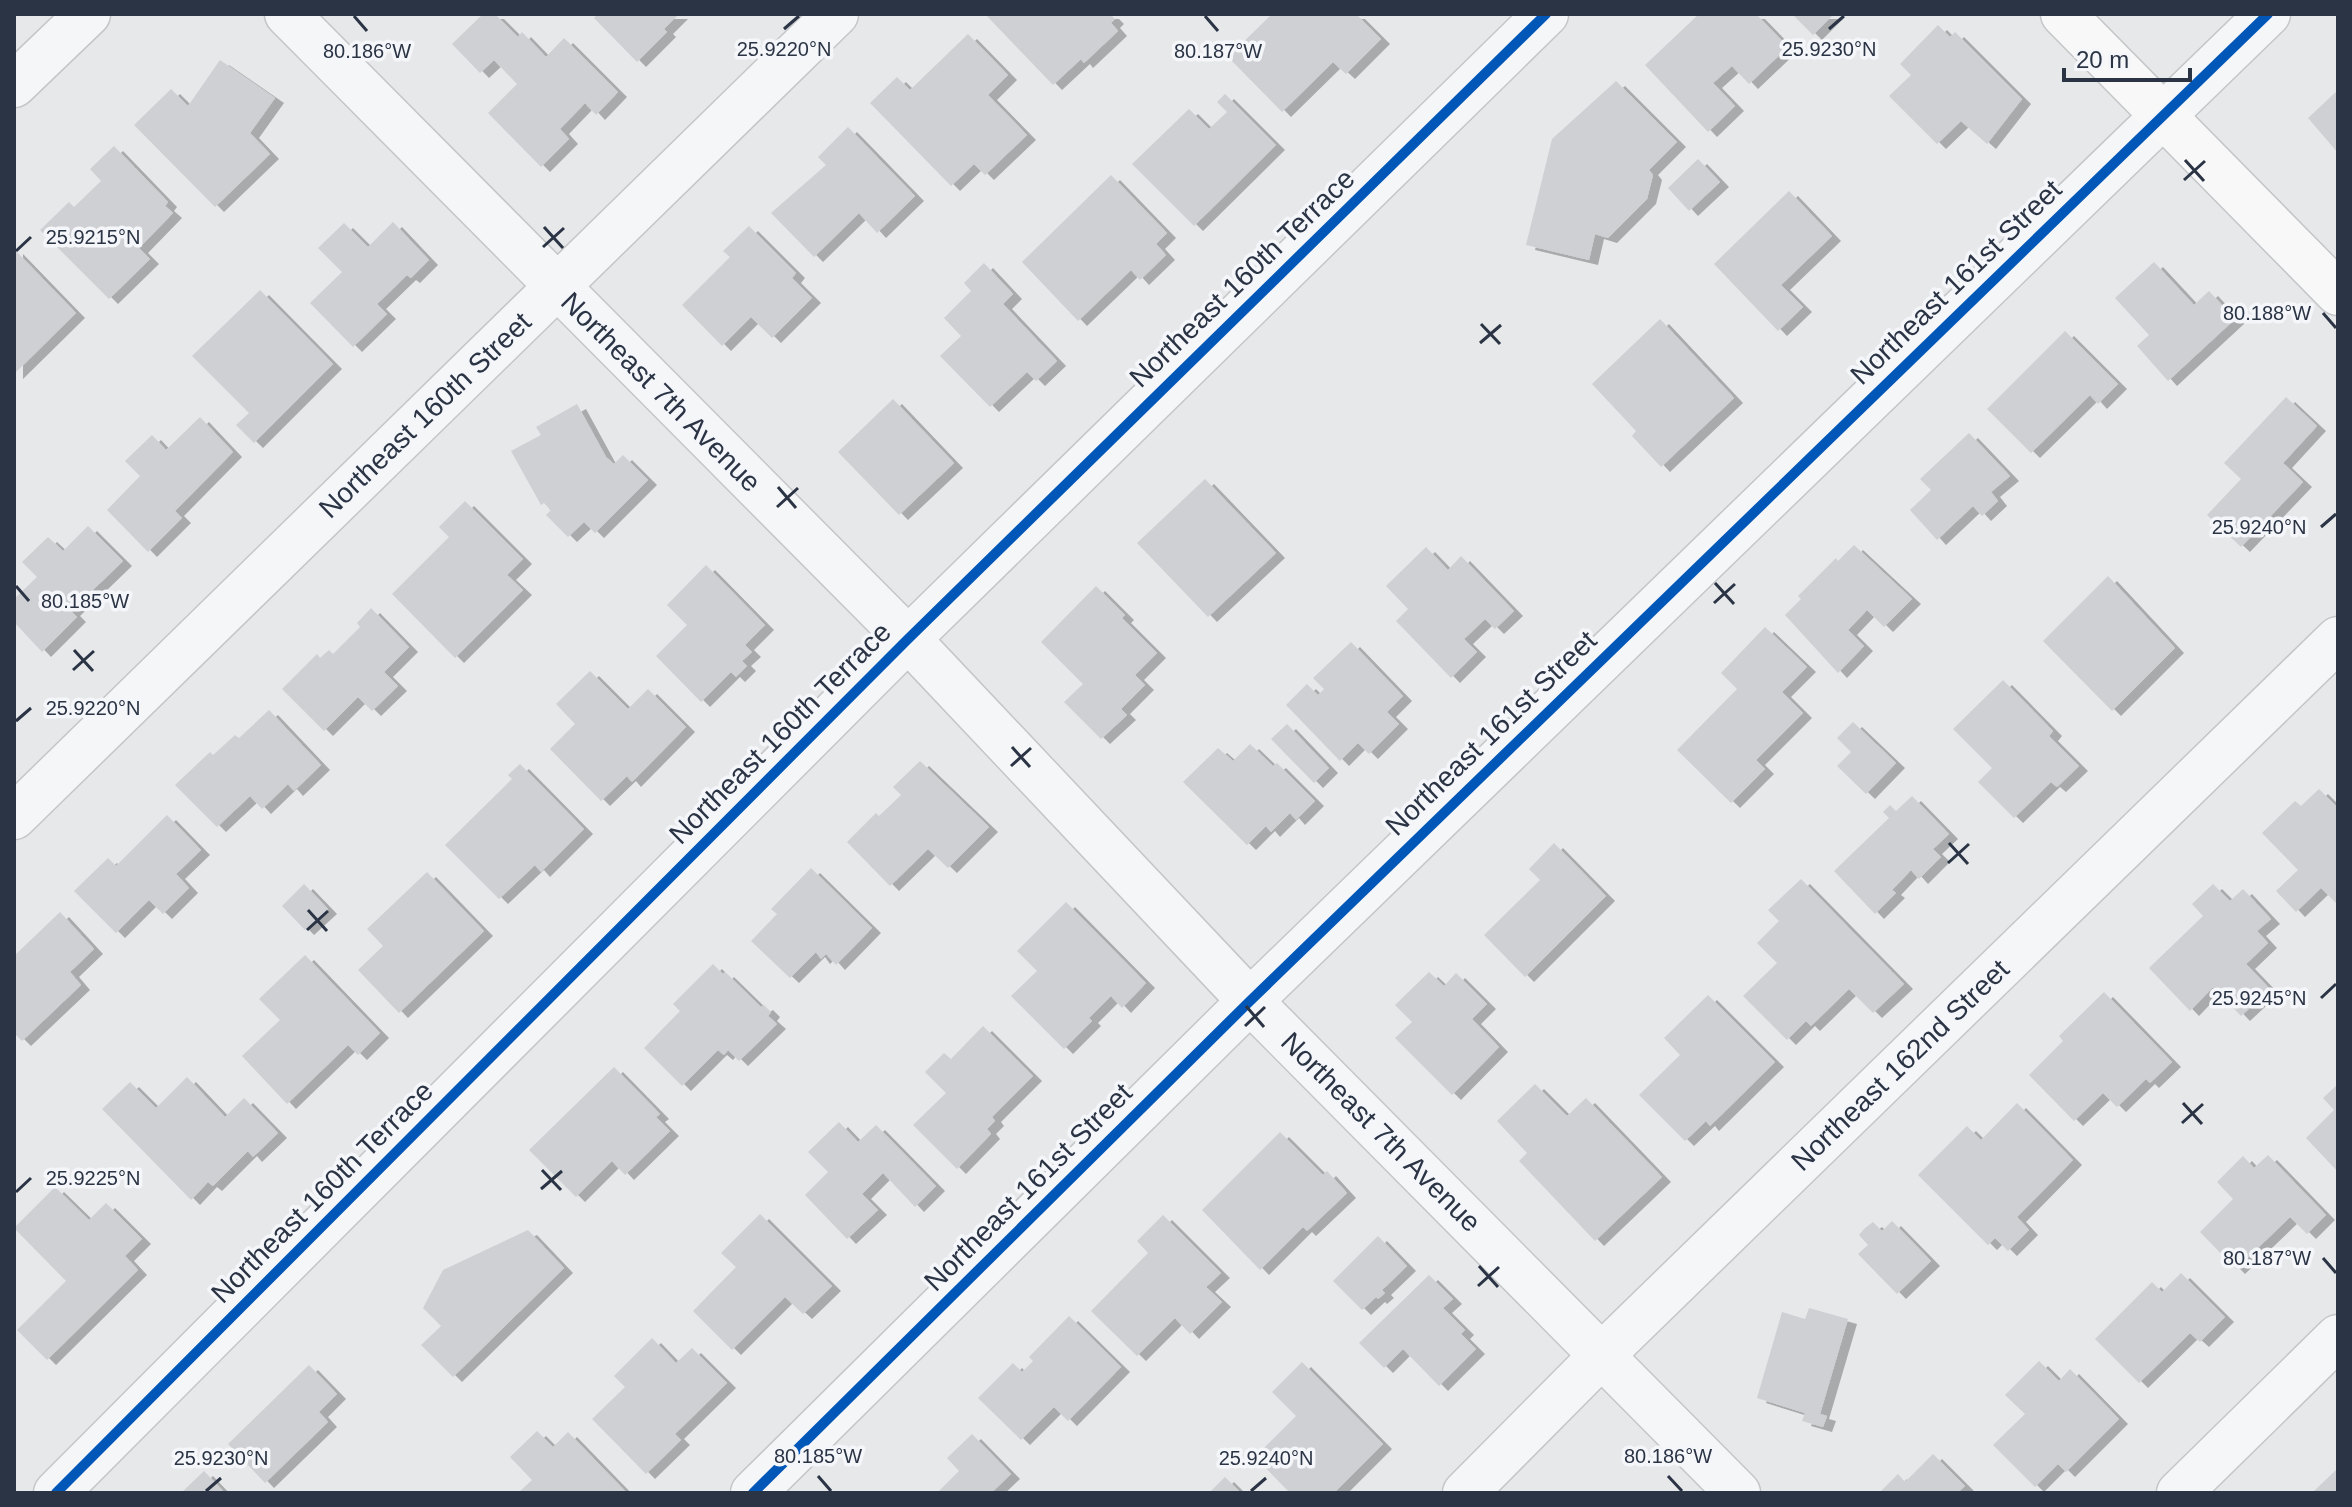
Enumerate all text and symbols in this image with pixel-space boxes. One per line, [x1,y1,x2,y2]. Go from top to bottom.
scale bar [2064,32,2190,82]
text: 25.9220°N [737,38,831,60]
text: 25.9230°N [1782,38,1876,60]
text: 80.186°W [323,40,411,62]
text: 80.187°W [1174,40,1262,62]
text: 20 m [2076,46,2129,73]
street label: Northeast 160th Terrace [1123,163,1361,393]
street label: Northeast 161st Street [1844,173,2068,390]
text: 25.9215°N [46,226,140,248]
street label: Northeast 7th Avenue [555,286,767,498]
text: 80.188°W [2223,302,2311,324]
street label: Northeast 160th Street [313,306,537,524]
text: 25.9240°N [2212,516,2306,538]
text: 80.185°W [41,590,129,612]
street label: Northeast 160th Terrace [663,616,897,850]
street label: Northeast 161st Street [1379,624,1603,841]
text: 25.9220°N [46,697,140,719]
street label: Northeast 162nd Street [1785,953,2015,1177]
text: 25.9245°N [2212,987,2306,1009]
street label: Northeast 7th Avenue [1275,1026,1487,1238]
street label: Northeast 160th Terrace [205,1075,439,1309]
street label: Northeast 161st Street [918,1077,1138,1297]
text: 25.9225°N [46,1167,140,1189]
text: 80.187°W [2223,1247,2311,1269]
text: 80.185°W [774,1445,862,1467]
text: 80.186°W [1624,1445,1712,1467]
text: 25.9230°N [174,1447,268,1469]
text: 25.9240°N [1219,1447,1313,1469]

